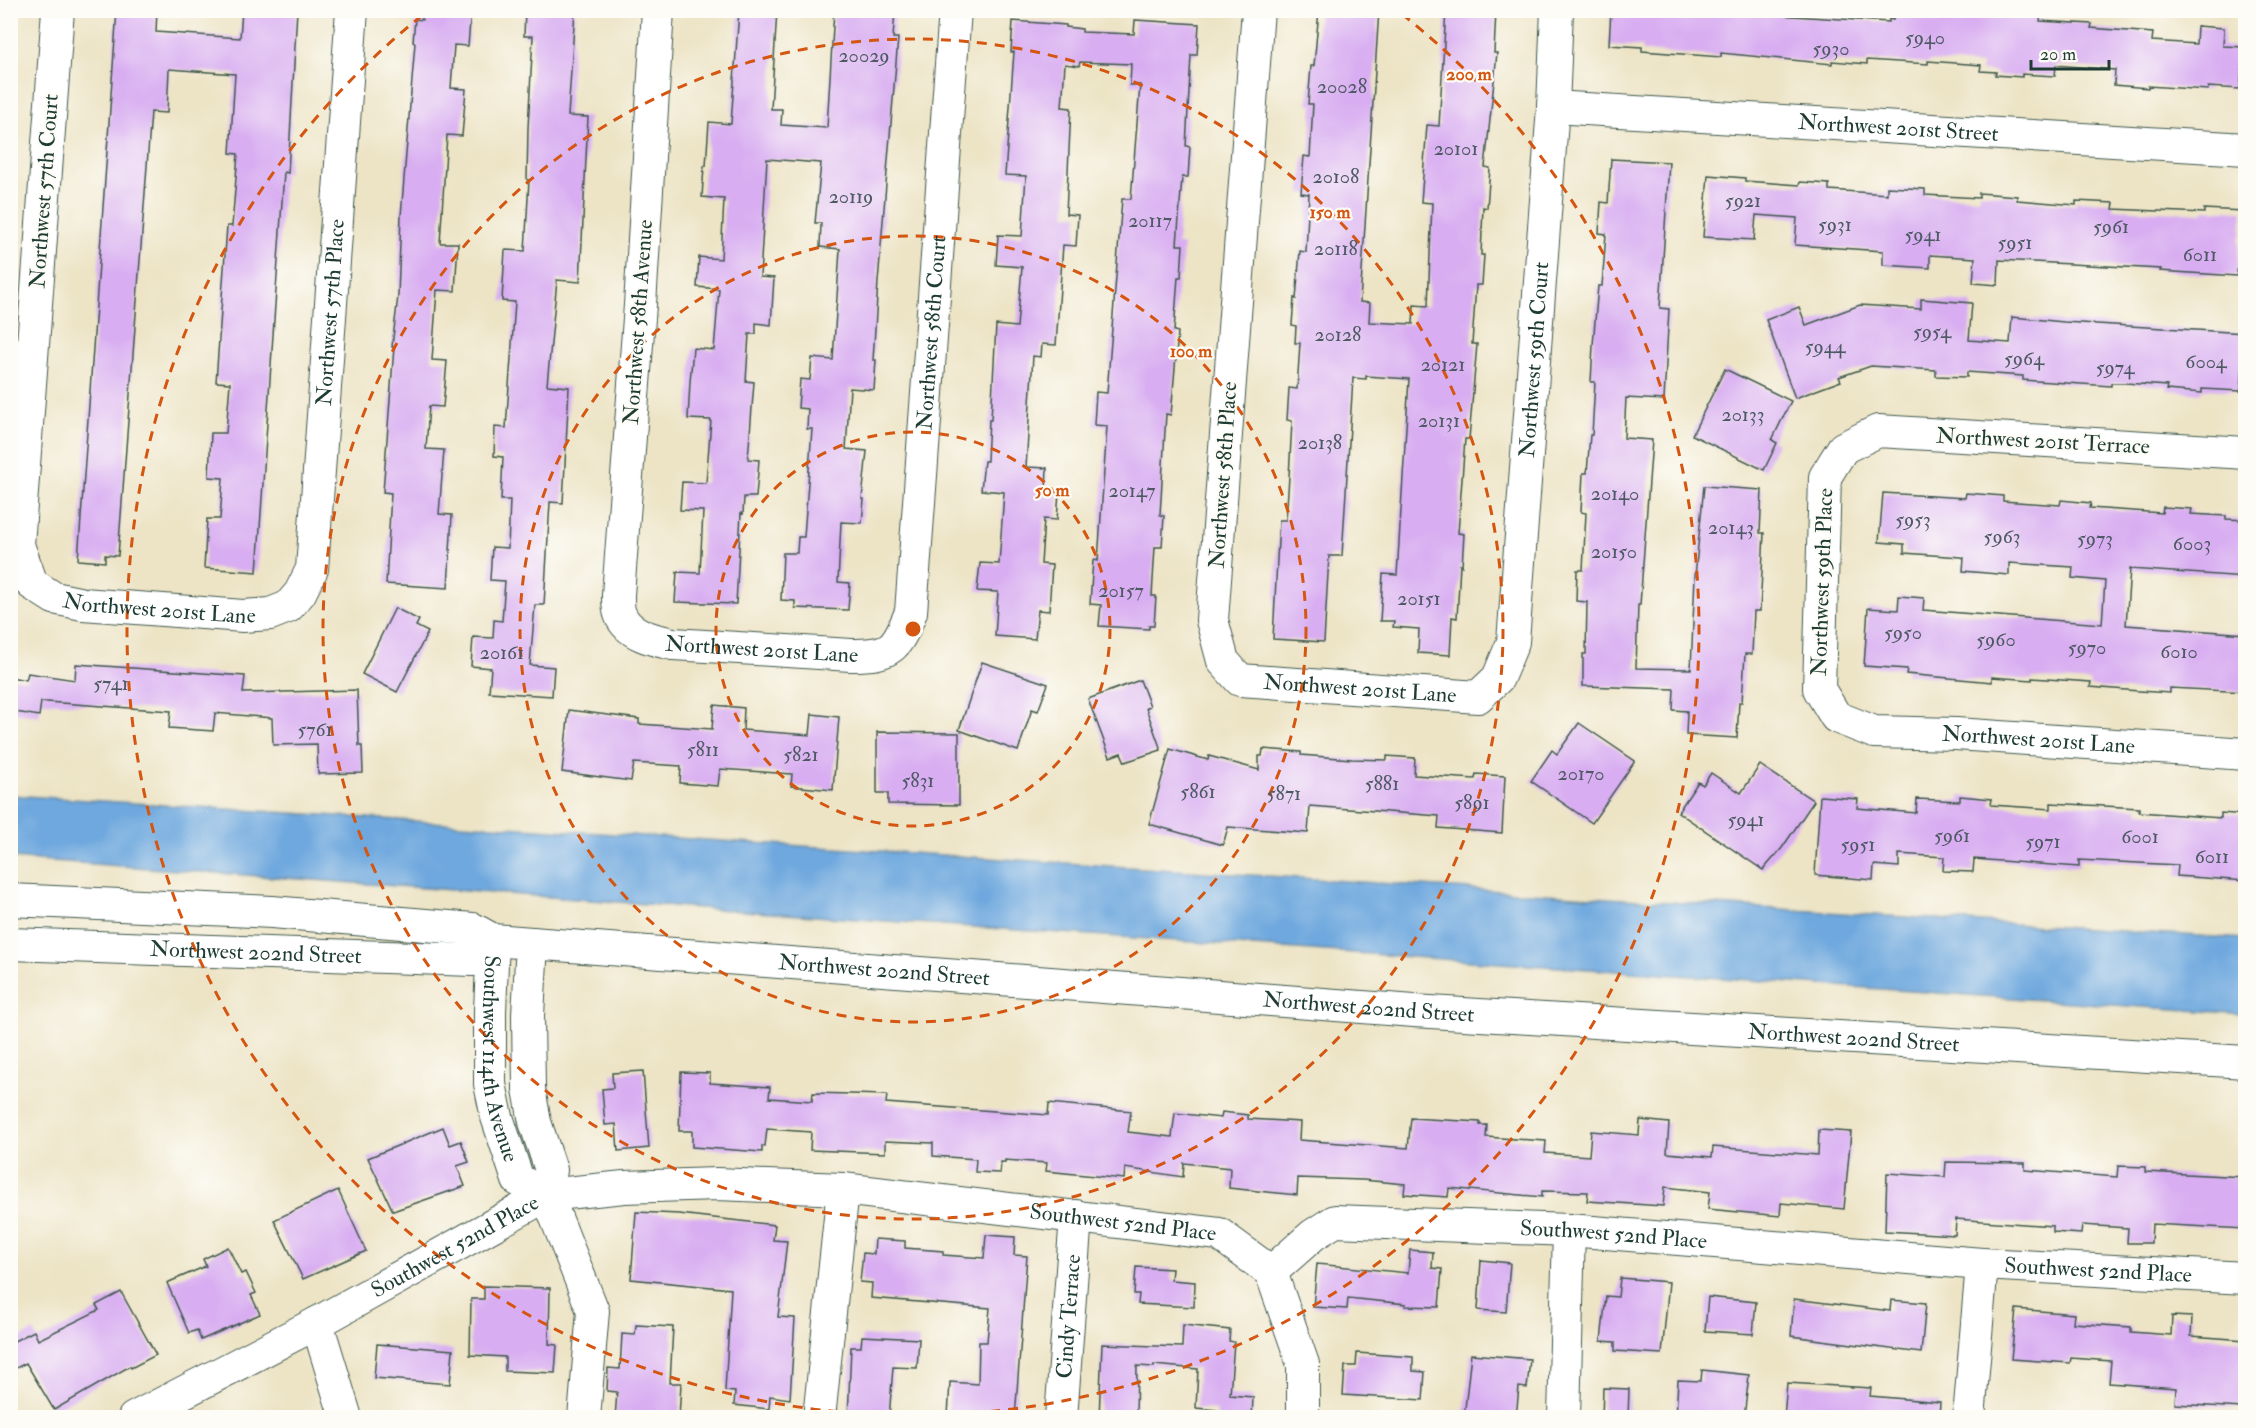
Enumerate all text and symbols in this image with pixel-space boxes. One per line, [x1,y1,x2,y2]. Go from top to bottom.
house number: 5940 [1905,25,1945,50]
scale bar [2031,33,2109,71]
house number: 5930 [1813,36,1849,61]
house number: 20029 [838,43,890,68]
text: 20 m [2040,43,2076,66]
text: 200 m [1446,63,1493,86]
house number: 20028 [1317,74,1367,99]
street label: Northwest 57th Court [23,93,65,289]
street label: Northwest 201st Street [1797,108,2000,148]
house number: 20101 [1434,136,1478,161]
house number: 20108 [1313,164,1359,189]
house number: 20119 [829,184,873,209]
house number: 5921 [1725,188,1761,213]
text: 150 m [1309,201,1352,224]
house number: 20117 [1128,208,1172,233]
house number: 5931 [1818,212,1852,237]
house number: 5961 [2093,214,2129,239]
street label: Northwest 57th Place [310,218,351,407]
street label: Northwest 58th Avenue [617,219,659,425]
house number: 5941 [1905,222,1941,247]
house number: 5951 [1998,230,2032,255]
street label: Northwest 58th Court [910,234,952,431]
house number: 20118 [1314,236,1358,261]
house number: 6011 [2183,242,2217,267]
street label: Northwest 59th Court [1513,261,1555,458]
house number: 5954 [1913,319,1952,344]
house number: 20128 [1315,322,1361,347]
house number: 5944 [1805,334,1847,359]
text: 100 m [1170,340,1213,363]
house number: 5964 [2004,346,2045,371]
house number: 6004 [2185,349,2228,374]
house number: 20121 [1421,352,1465,377]
house number: 5974 [2096,355,2135,380]
street label: Northwest 58th Place [1203,381,1243,569]
house number: 20133 [1722,402,1764,427]
house number: 20131 [1418,408,1460,433]
street label: Northwest 201st Terrace [1935,421,2151,461]
house number: 20138 [1298,430,1342,455]
house number: 20147 [1109,478,1155,503]
text: 50 m [1035,479,1070,502]
house number: 20140 [1591,481,1639,506]
street label: Northwest 59th Place [1805,487,1839,677]
house number: 5953 [1895,507,1931,532]
house number: 20143 [1708,515,1754,540]
house number: 5963 [1984,524,2020,549]
house number: 5973 [2077,526,2113,551]
house number: 6003 [2173,531,2211,556]
house number: 20150 [1591,539,1637,564]
house number: 20157 [1098,578,1144,603]
street label: Northwest 201st Lane [60,586,257,630]
house number: 20151 [1397,586,1441,611]
centre of rings [903,619,923,639]
house number: 5950 [1884,620,1922,645]
house number: 5960 [1976,627,2016,652]
street label: Northwest 201st Lane [664,630,858,669]
house number: 5970 [2068,635,2106,660]
house number: 6010 [2160,639,2198,664]
house number: 20161 [480,640,524,665]
street label: Northwest 201st Lane [1263,668,1457,709]
house number: 5741 [93,671,129,696]
house number: 5761 [297,717,333,742]
street label: Northwest 201st Lane [1942,720,2136,760]
house number: 5811 [687,737,719,762]
house number: 5821 [783,742,819,767]
house number: 20170 [1558,761,1604,786]
house number: 5831 [902,768,935,793]
house number: 5881 [1365,771,1399,796]
house number: 5861 [1180,779,1216,804]
house number: 5871 [1267,781,1301,806]
house number: 5891 [1454,790,1490,815]
house number: 5941 [1728,807,1764,832]
house number: 5961 [1934,823,1970,848]
house number: 6001 [2121,824,2159,849]
house number: 5971 [2025,829,2061,854]
house number: 5951 [1841,832,1875,857]
house number: 6011 [2195,844,2229,869]
street label: Northwest 202nd Street [150,935,362,970]
street label: Northwest 202nd Street [777,948,991,992]
street label: Southwest 114th Avenue [476,955,525,1166]
street label: Northwest 202nd Street [1262,985,1475,1029]
street label: Northwest 202nd Street [1747,1017,1960,1058]
street label: Southwest 52nd Place [366,1188,544,1304]
street label: Southwest 52nd Place [1028,1197,1218,1248]
street label: Southwest 52nd Place [1519,1214,1708,1255]
street label: Southwest 52nd Place [2004,1251,2193,1289]
street label: Cindy Terrace [1050,1253,1087,1379]

